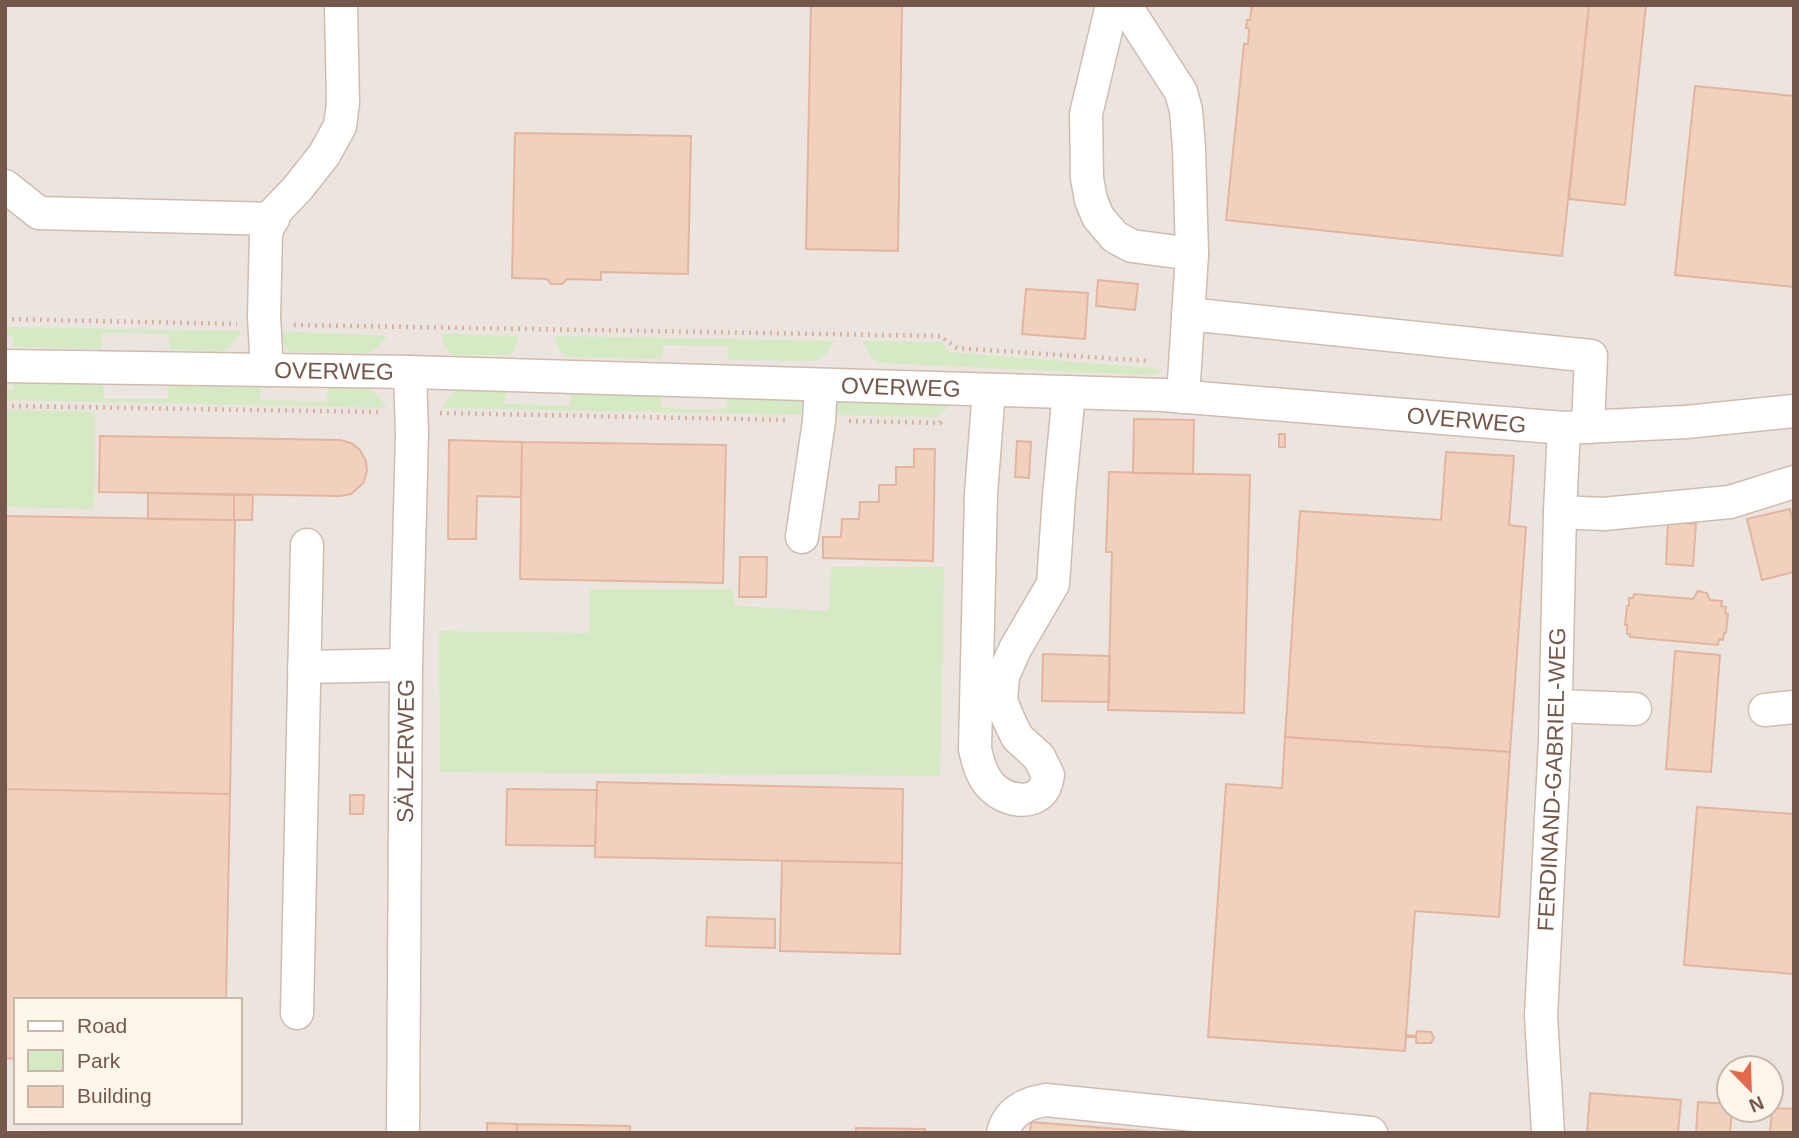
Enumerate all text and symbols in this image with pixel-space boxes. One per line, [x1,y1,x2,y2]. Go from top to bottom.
street label: OVERWEG [274,357,394,385]
street label: OVERWEG [840,372,961,402]
street label: OVERWEG [1406,402,1527,438]
street label: FERDINAND-GABRIEL-WEG [1532,627,1570,932]
street label: SÄLZERWEG [392,679,419,823]
legend [14,998,242,1124]
text: Road [77,1014,127,1037]
text: Park [77,1049,121,1072]
north arrow [1715,1054,1785,1124]
text: Building [77,1084,152,1107]
text: N [1746,1092,1767,1117]

